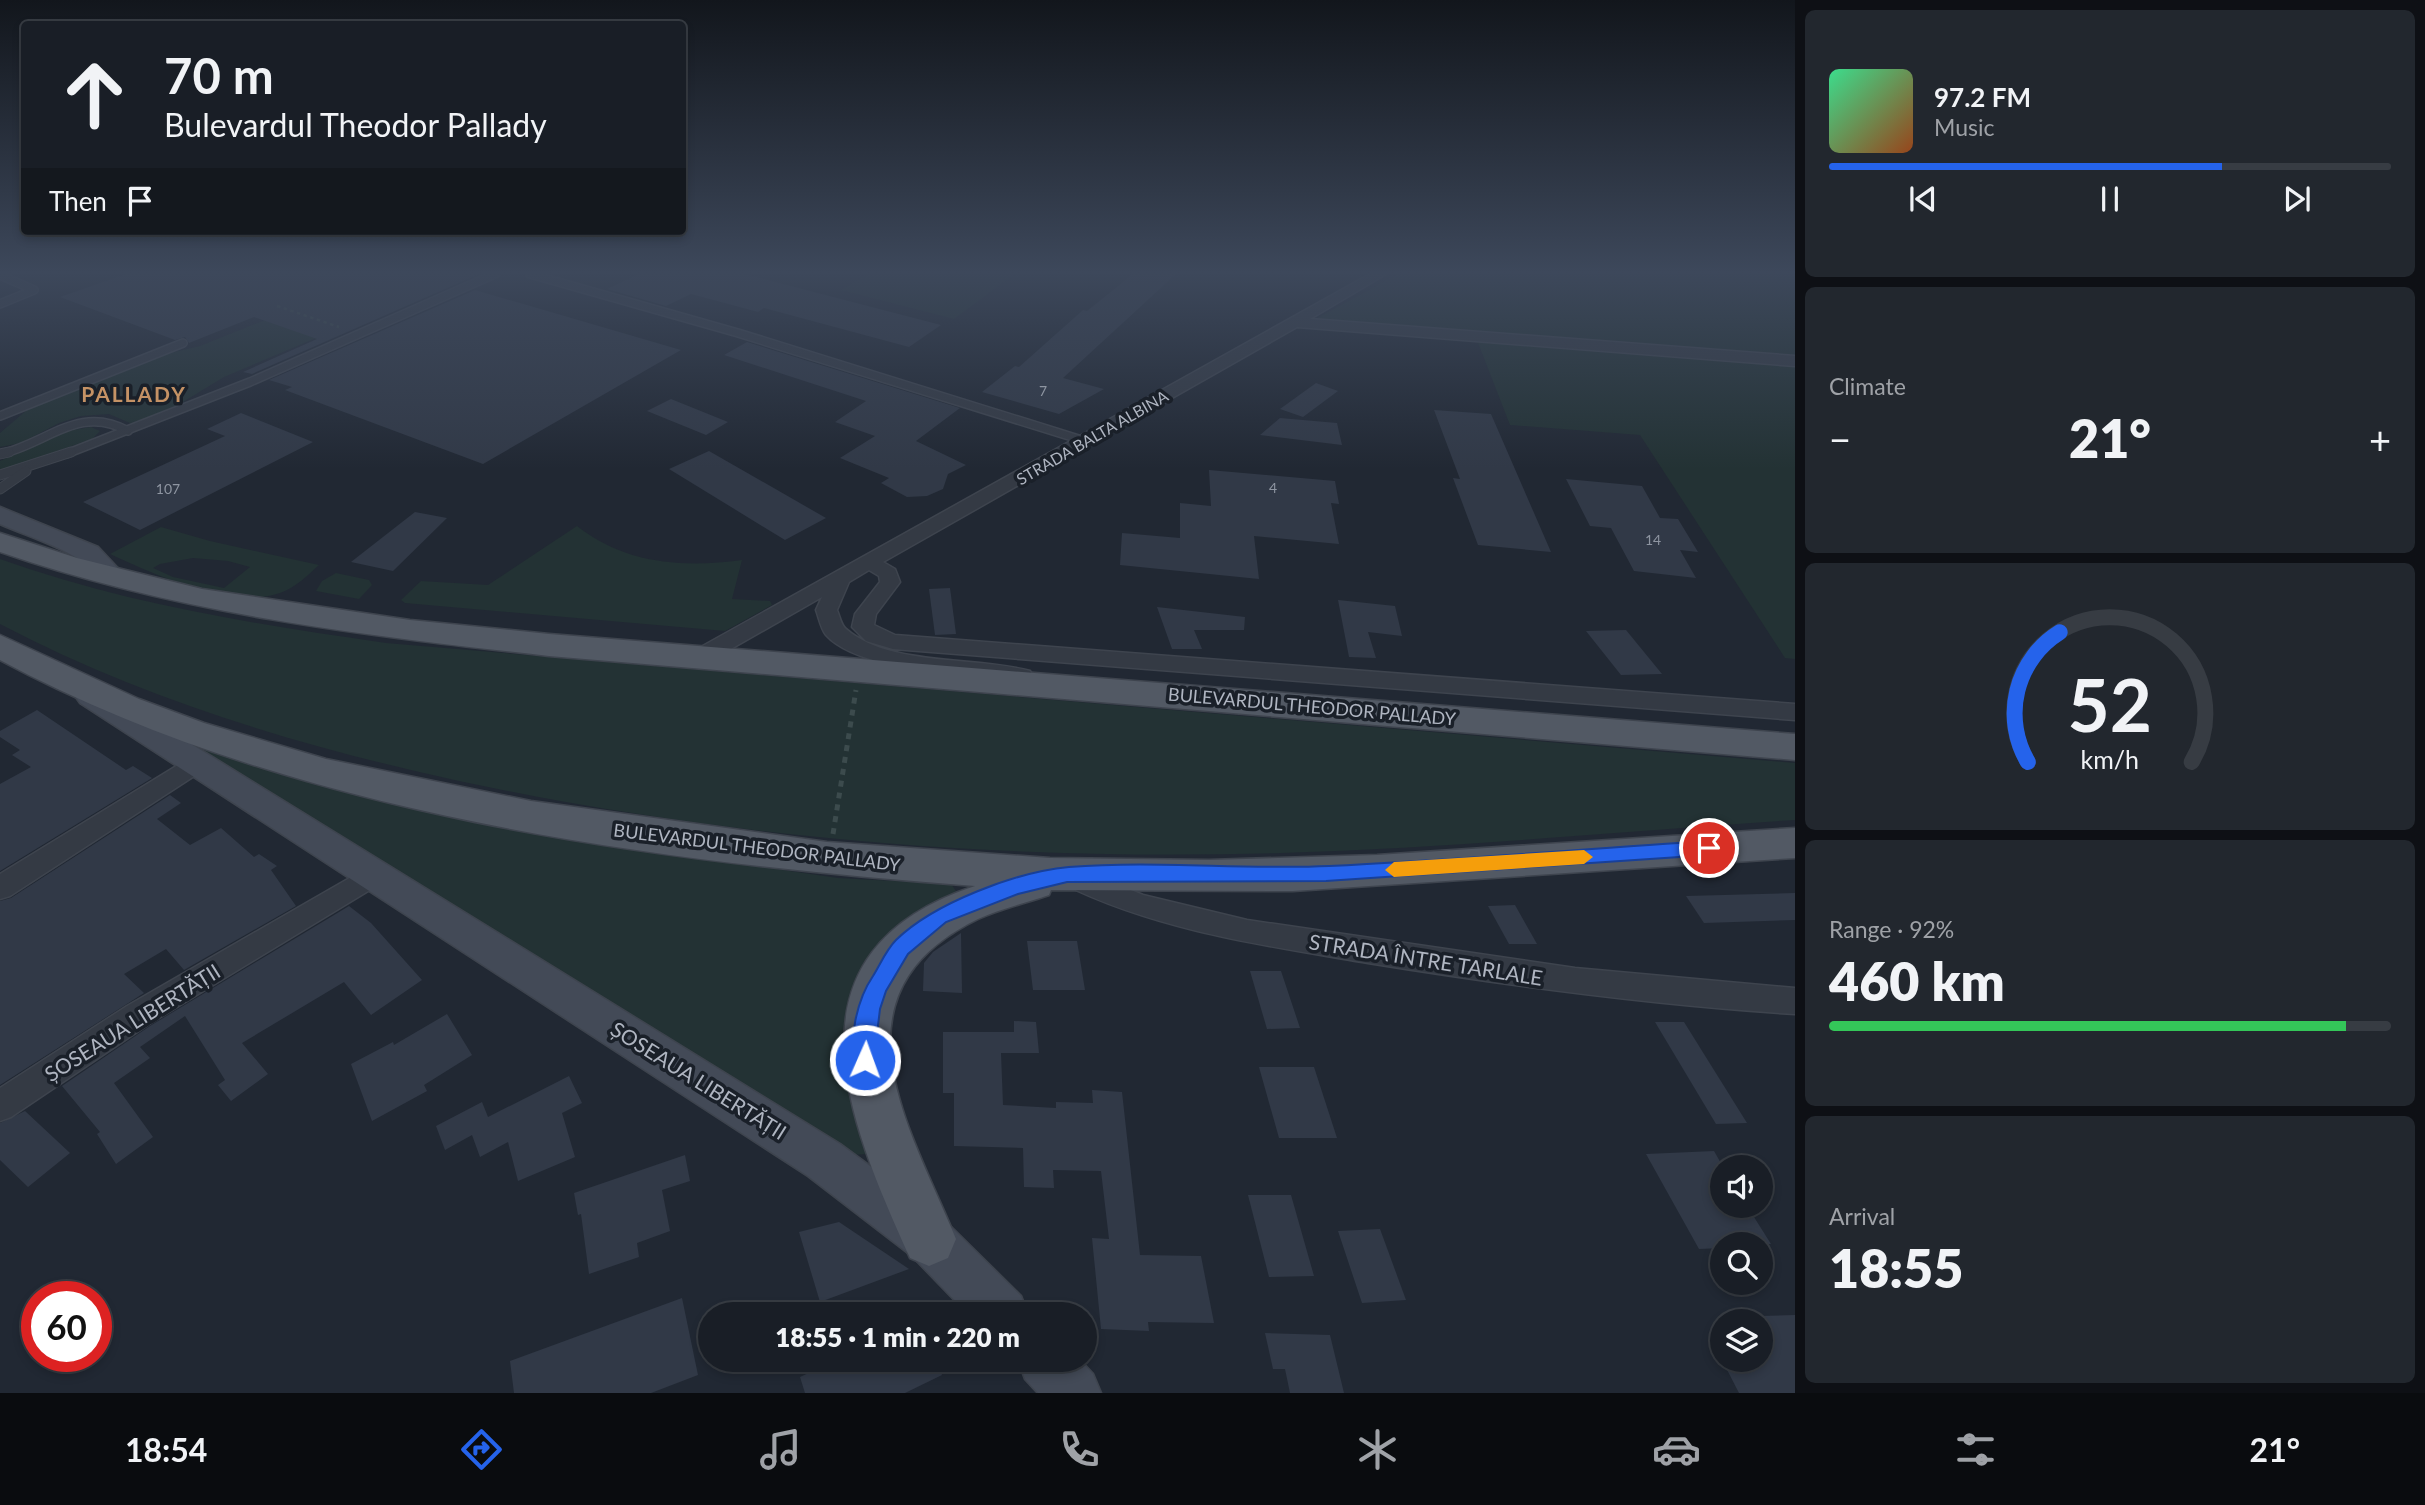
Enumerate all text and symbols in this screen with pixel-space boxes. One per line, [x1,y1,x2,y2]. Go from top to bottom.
text: 70 m [164,46,274,104]
icon: ahead [49,49,140,140]
text: 97.2 FM [1934,81,2031,113]
text: Bulevardul Theodor Pallady [164,105,547,144]
text: Music [1934,113,1994,141]
icon: previous [1904,180,1942,218]
icon: pause [2091,180,2129,218]
icon: next [2278,180,2316,218]
icon: arrive [121,182,159,220]
text: Then [49,185,107,217]
text: Climate [1829,372,1906,400]
district label: PALLADY [81,381,187,406]
house number: 7 [1039,382,1047,399]
street label: STRADA BALTA ALBINA [1013,386,1171,488]
text: 21° [2069,407,2151,469]
text: − [1829,416,1851,462]
text: + [2369,416,2391,462]
house number: 4 [1269,479,1277,496]
house number: 107 [156,480,180,497]
house number: 14 [1645,531,1661,548]
text: 52 [2068,661,2152,749]
street label: BULEVARDUL THEODOR PALLADY [1167,682,1458,730]
text: km/h [2081,744,2139,774]
street label: BULEVARDUL THEODOR PALLADY [612,818,902,876]
pin [1679,818,1739,878]
icon: arrive [1690,829,1728,867]
text: Range · 92% [1829,915,1954,943]
street label: STRADA ÎNTRE TARLALE [1307,928,1545,990]
text: 460 km [1829,950,2005,1012]
street label: ȘOSEAUA LIBERTĂȚII [40,958,224,1086]
street label: ȘOSEAUA LIBERTĂȚII [607,1016,791,1144]
position arrow [828,1023,902,1097]
map controls [1710,1155,1773,1372]
button: sound [1710,1155,1773,1218]
text: Arrival [1829,1202,1895,1230]
button: search [1710,1232,1773,1295]
text: 18:55 [1829,1237,1963,1299]
speed limit sign: 60 [21,1281,112,1372]
button: layers [1710,1309,1773,1372]
text: 18:55 · 1 min · 220 m [775,1321,1020,1353]
icon: directions [457,1425,506,1474]
icon: music [756,1425,805,1474]
icon: phone [1055,1425,1104,1474]
icon: climate [1353,1425,1402,1474]
icon: car [1652,1425,1701,1474]
icon: filters [1951,1425,2000,1474]
text: 18:54 [125,1430,207,1469]
text: 21° [2250,1430,2300,1469]

